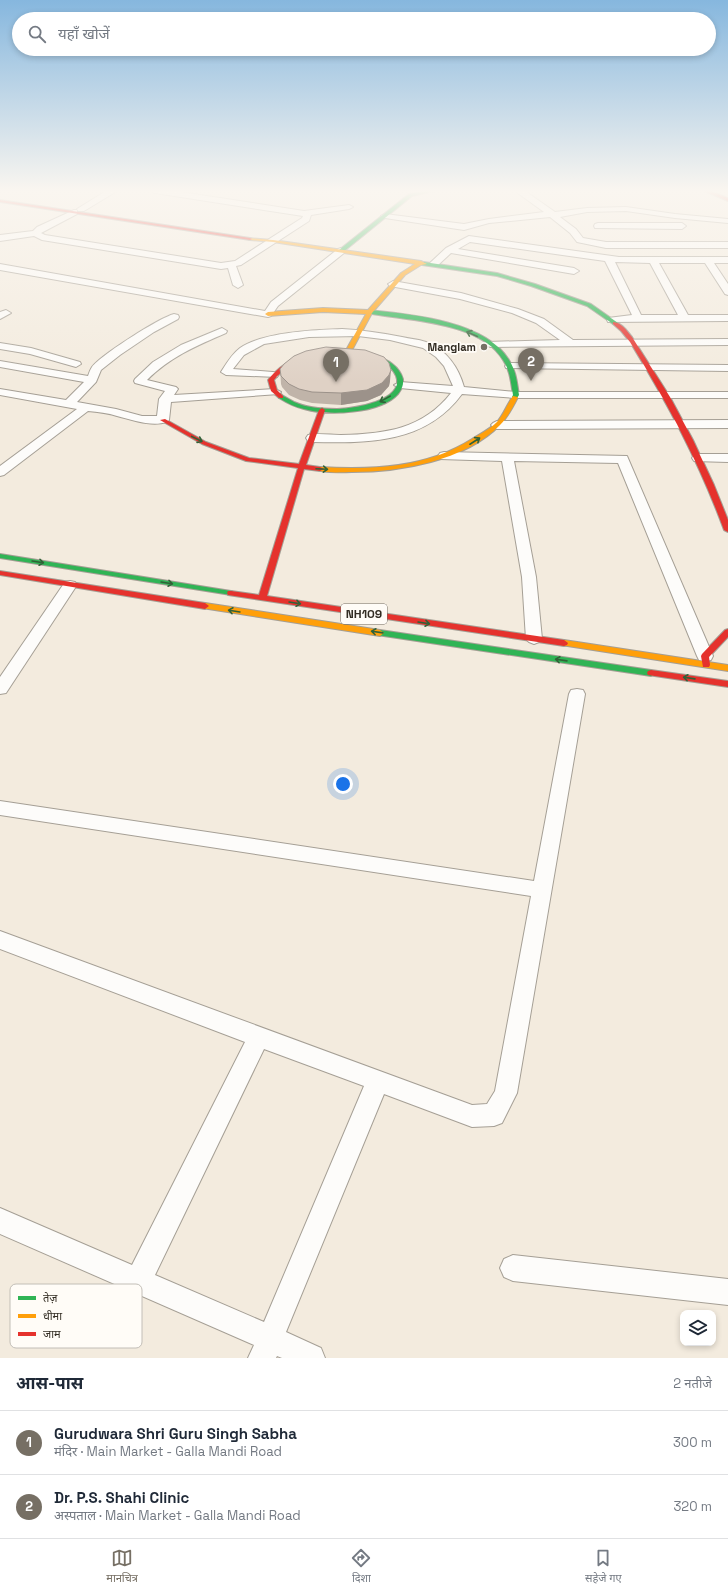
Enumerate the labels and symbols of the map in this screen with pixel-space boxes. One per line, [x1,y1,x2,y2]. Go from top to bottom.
one-way arrow [466,329,478,337]
place label: Manglam [427,340,476,354]
marker: Manglam [479,342,489,352]
pin: 2 [518,348,544,381]
pin: 1 [323,349,349,382]
one-way arrow [379,396,391,404]
one-way arrow [190,436,202,443]
one-way arrow [469,437,480,445]
one-way arrow [315,465,328,473]
one-way arrow [32,558,45,566]
one-way arrow [160,579,173,587]
one-way arrow [288,599,301,607]
road number: NH109 [341,604,387,624]
one-way arrow [228,607,241,615]
one-way arrow [417,619,430,627]
one-way arrow [371,628,384,636]
one-way arrow [555,656,568,664]
one-way arrow [683,674,696,682]
your location [333,774,353,794]
legend [10,1284,142,1348]
text: तेज़ [43,1291,58,1305]
text: धीमा [43,1309,62,1323]
text: जाम [43,1327,61,1341]

